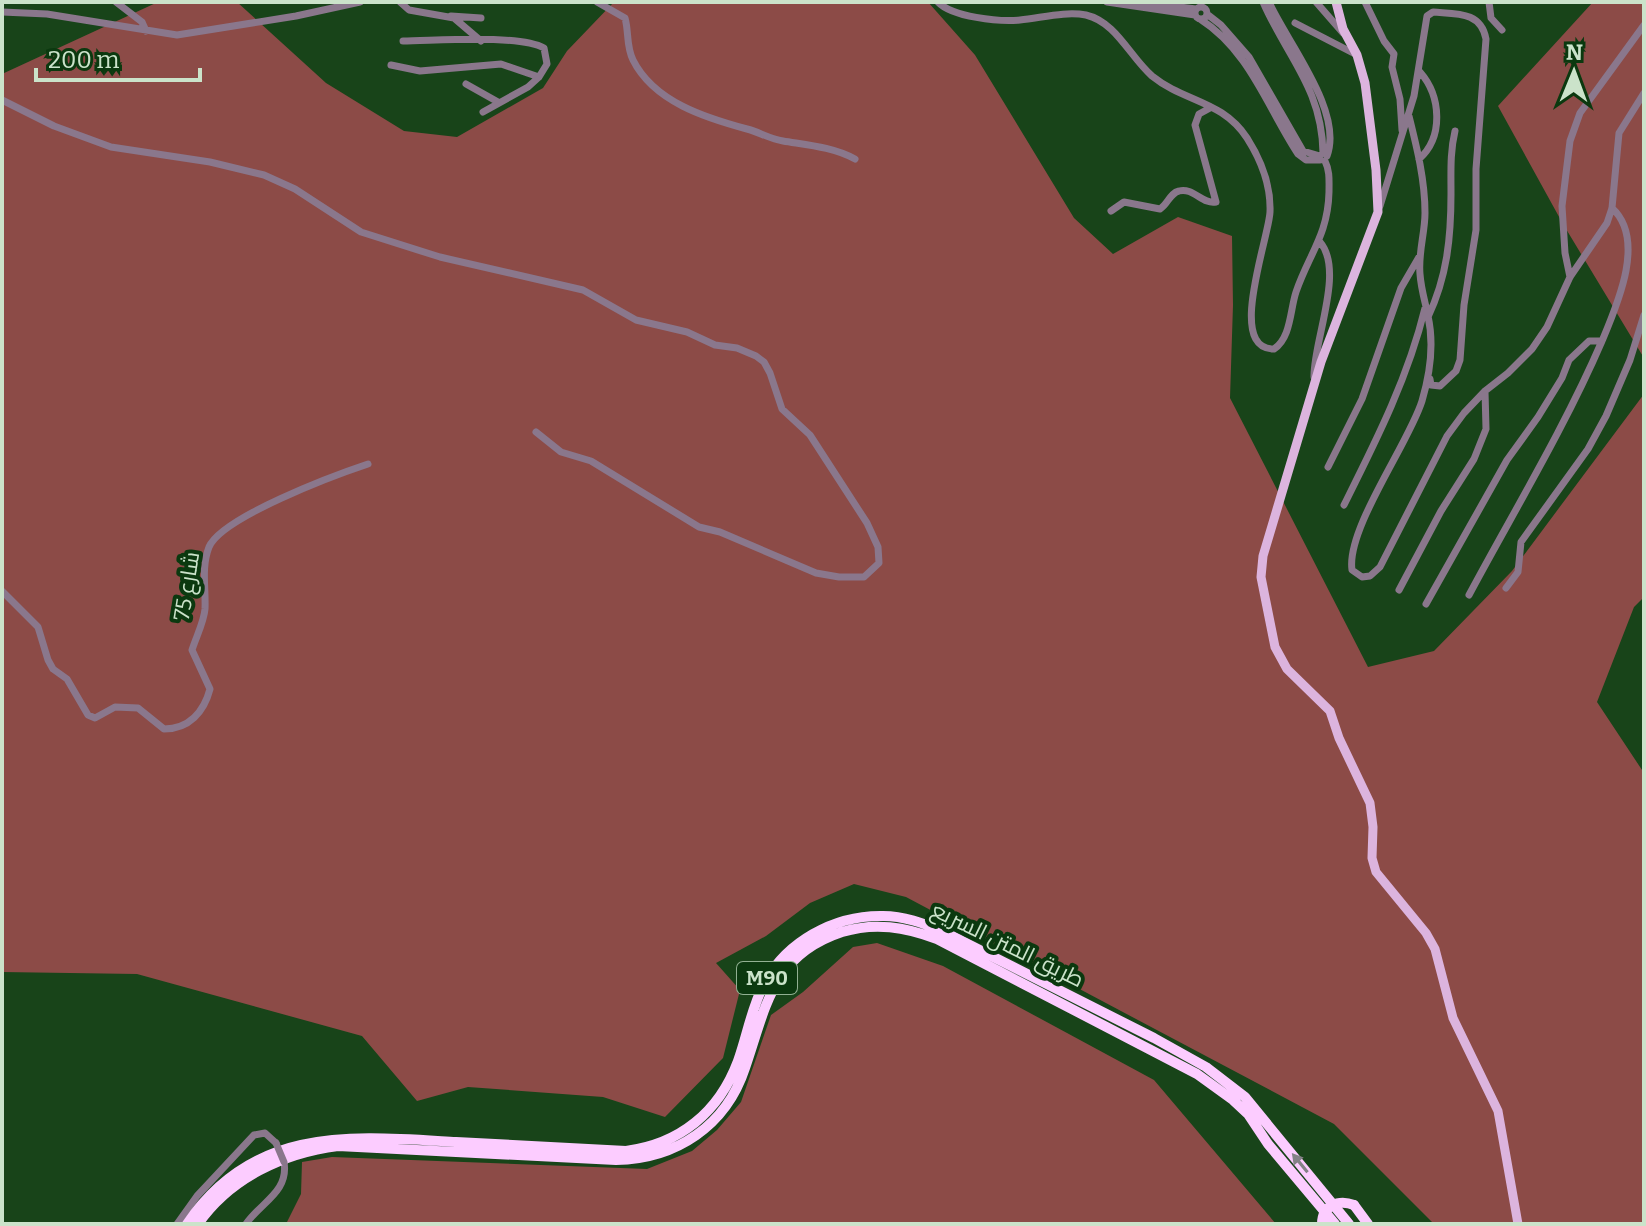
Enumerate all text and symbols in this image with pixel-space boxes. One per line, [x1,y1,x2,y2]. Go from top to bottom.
scale bar [36,32,200,82]
north arrow [1534,32,1614,112]
text: N [1566,39,1583,66]
text: 200 m [48,46,120,74]
street label: شارع 75 [168,550,206,623]
street label: طريق المتن السريع [927,896,1088,994]
road number: M90 [737,962,797,994]
one-way arrow [1292,1153,1309,1173]

